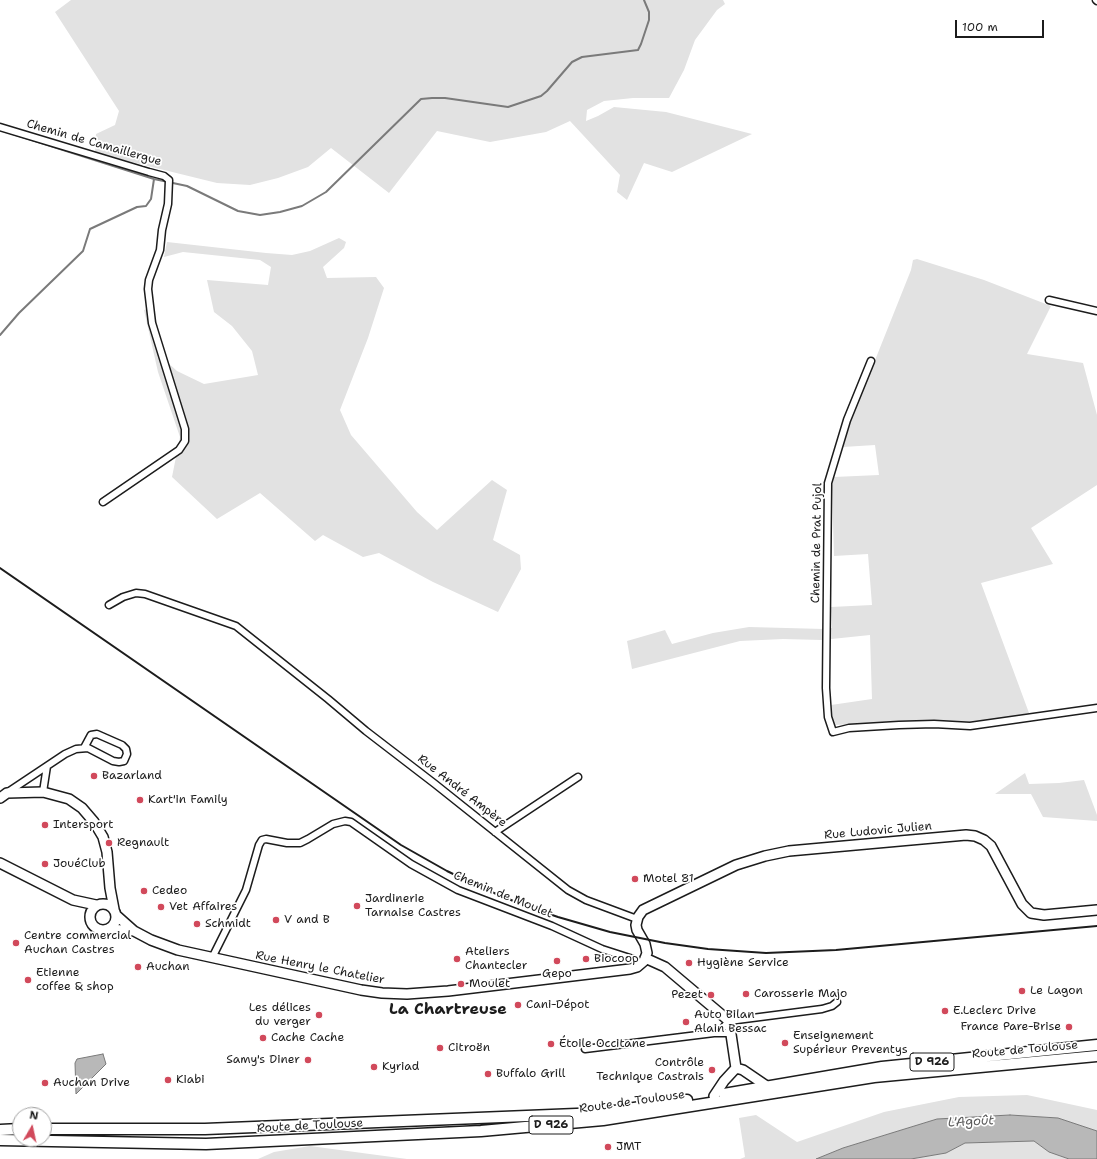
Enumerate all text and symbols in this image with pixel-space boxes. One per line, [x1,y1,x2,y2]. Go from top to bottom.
scale bar [957,12,1046,38]
text: 100 m [962,19,998,35]
street label: Chemin de Camaillergue [25,117,163,169]
street label: Chemin de Prat Pujol [809,483,825,603]
street label: Rue André Ampère [415,752,509,830]
place label: Bazarland [102,769,162,783]
marker: Bazarland [89,771,99,781]
place label: Kart'in Family [148,793,228,807]
marker: Kart'in Family [135,795,145,805]
place label: Intersport [53,818,113,832]
street label: Rue Ludovic Julien [824,819,932,843]
marker: Intersport [40,820,50,830]
place label: Regnault [117,836,169,850]
marker: Regnault [104,838,114,848]
place label: JouéClub [53,857,106,871]
marker: JouéClub [40,859,50,869]
street label: Chemin de Moulet [451,869,555,921]
place label: Motel 81 [643,872,694,886]
marker: Motel 81 [630,874,640,884]
place label: Cedeo [152,884,187,898]
marker: Cedeo [139,886,149,896]
place label: Jardinerie Tarnaise Castres [365,892,461,920]
place label: Vet Affaires [169,900,237,914]
marker: Jardinerie Tarnaise Castres [352,901,362,911]
marker: Vet Affaires [156,902,166,912]
place label: V and B [284,913,330,927]
marker: V and B [271,915,281,925]
place label: Schmidt [205,917,251,931]
marker: Schmidt [192,919,202,929]
place label: Centre commercial Auchan Castres [24,929,131,957]
marker: Centre commercial Auchan Castres [11,938,21,948]
place label: Ateliers Chantecler [465,945,527,973]
street label: Rue Henry le Chatelier [254,948,386,988]
place label: Biocoop [594,952,639,966]
marker: Ateliers Chantecler [452,954,462,964]
marker: Biocoop [581,954,591,964]
marker: Gepo [552,956,562,966]
place label: Hygiène Service [697,956,789,970]
marker: Hygiène Service [684,958,694,968]
place label: Auchan [146,960,190,974]
marker: Auchan [133,962,143,972]
place label: Etienne coffee & shop [36,966,114,994]
place label: Gepo [542,967,572,981]
marker: Etienne coffee & shop [23,975,33,985]
place label: Moulet [469,977,510,991]
marker: Moulet [456,979,466,989]
place label: Le Lagon [1030,984,1083,998]
marker: Le Lagon [1017,986,1027,996]
place label: Carosserie Majo [754,987,847,1001]
place label: Pezet [671,988,703,1002]
marker: Carosserie Majo [741,989,751,999]
marker: Pezet [706,990,716,1000]
place label: Cani-Dépot [526,998,590,1012]
district label: La Chartreuse [389,1000,507,1020]
marker: Cani-Dépot [513,1000,523,1010]
place label: Les délices du verger [249,1001,311,1029]
place label: E.Leclerc Drive [953,1004,1036,1018]
marker: E.Leclerc Drive [940,1006,950,1016]
place label: Auto Bilan Alain Bessac [694,1008,767,1036]
marker: Les délices du verger [314,1010,324,1020]
marker: Auto Bilan Alain Bessac [681,1017,691,1027]
place label: France Pare-Brise [960,1020,1061,1034]
marker: France Pare-Brise [1064,1022,1074,1032]
place label: Enseignement Supérieur Preventys [793,1029,908,1057]
place label: Cache Cache [271,1031,344,1045]
marker: Cache Cache [258,1033,268,1043]
place label: Étoile Occitane [559,1037,646,1051]
marker: Enseignement Supérieur Preventys [780,1038,790,1048]
street label: Route de Toulouse [971,1038,1079,1062]
marker: Étoile Occitane [546,1039,556,1049]
place label: Citroën [448,1041,490,1055]
marker: Citroën [435,1043,445,1053]
place label: Samy's Diner [226,1053,300,1067]
road number: D 926 [910,1053,954,1071]
marker: Samy's Diner [303,1055,313,1065]
place label: Contrôle Technique Castrais [596,1056,704,1084]
place label: Kyriad [382,1060,419,1074]
marker: Kyriad [369,1062,379,1072]
marker: Contrôle Technique Castrais [707,1065,717,1075]
place label: Buffalo Grill [496,1067,565,1081]
marker: Buffalo Grill [483,1069,493,1079]
place label: Kiabi [176,1073,205,1087]
marker: Kiabi [163,1075,173,1085]
place label: Auchan Drive [53,1076,130,1090]
marker: Auchan Drive [40,1078,50,1088]
street label: Route de Toulouse [578,1087,686,1117]
north arrow [12,1107,52,1147]
text: N [28,1108,39,1124]
water label: L'Agoût [948,1113,994,1131]
street label: Route de Toulouse [256,1116,364,1136]
road number: D 926 [529,1116,573,1134]
place label: JMT [616,1140,642,1154]
marker: JMT [603,1142,613,1152]

